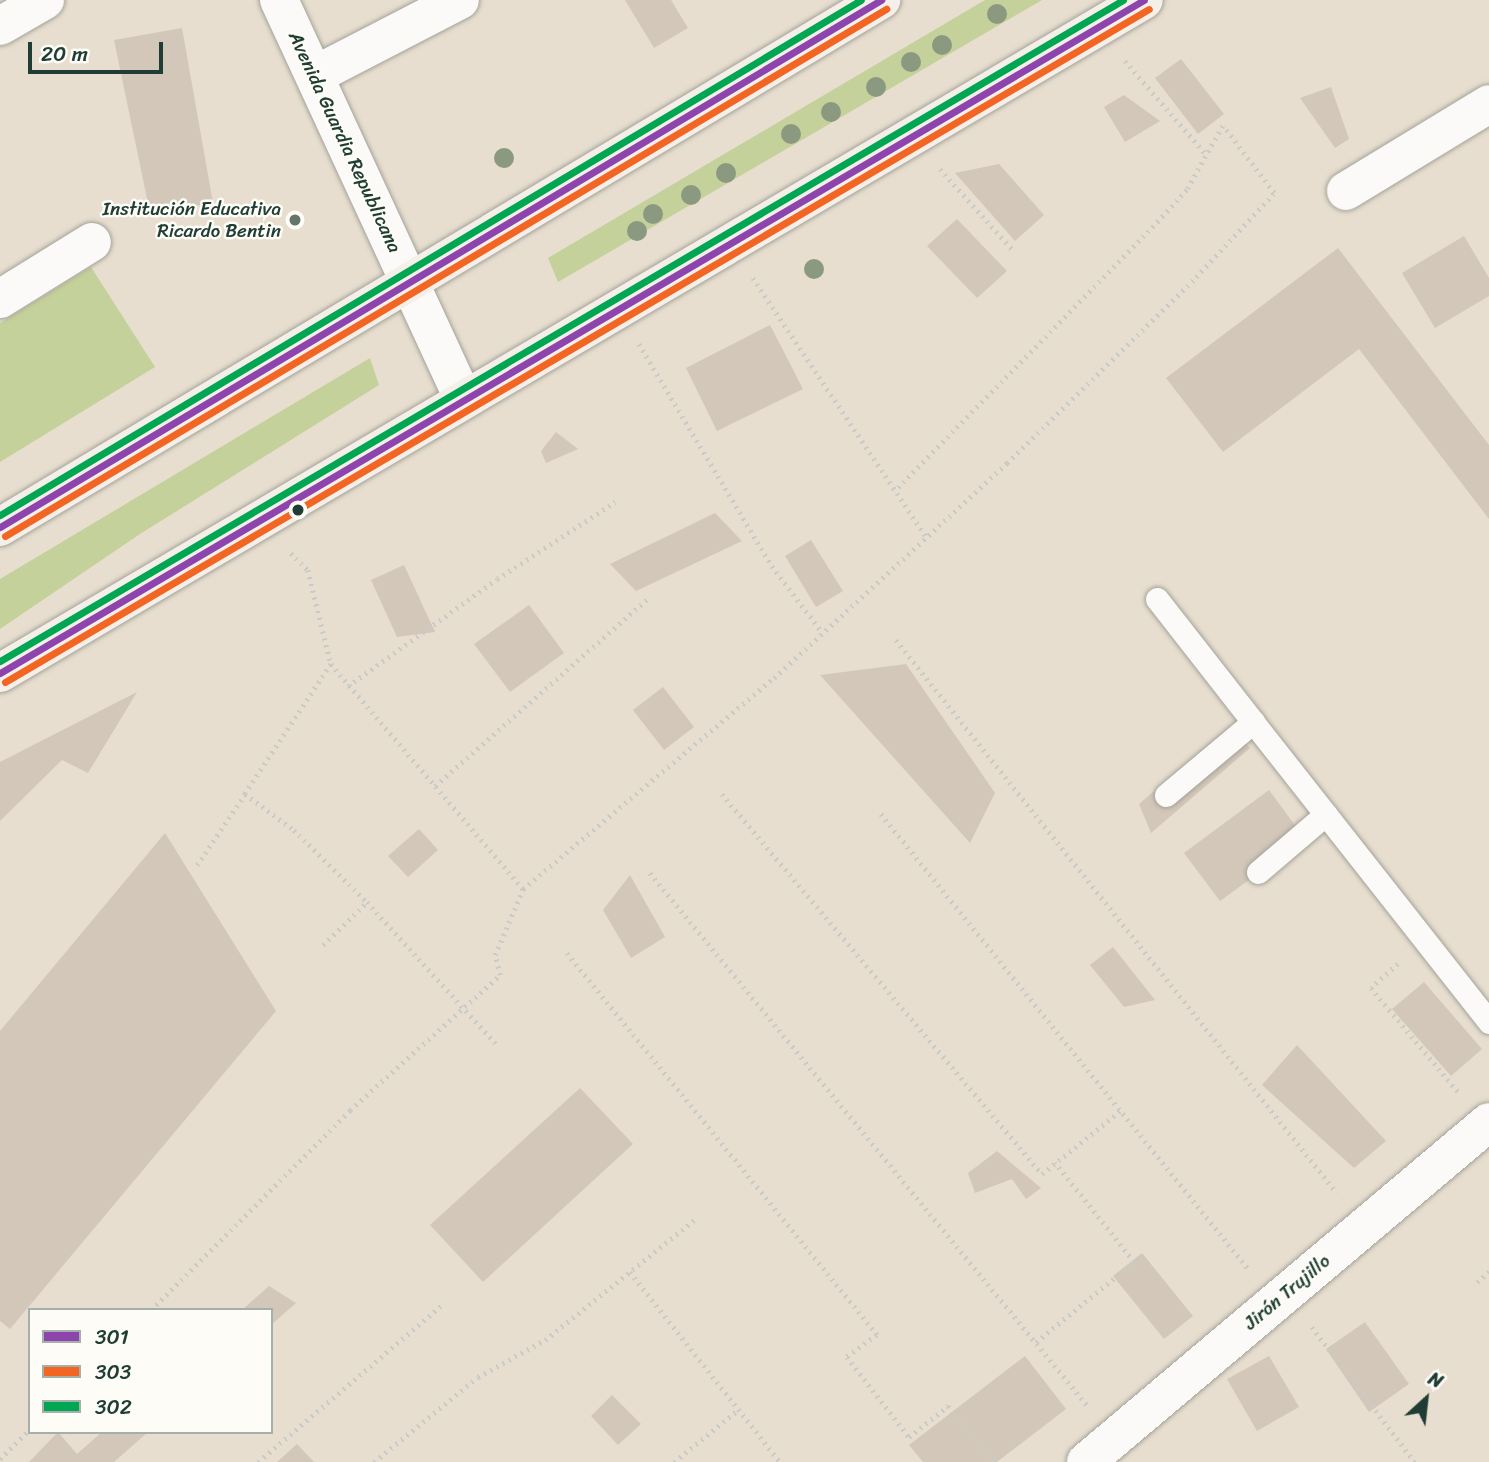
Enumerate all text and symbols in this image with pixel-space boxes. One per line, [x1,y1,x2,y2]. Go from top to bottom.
scale bar [32,28,166,72]
street label: Avenida Guardia Republicana [284,28,406,256]
text: 20 m [41,35,88,73]
place label: Institución Educativa Ricardo Bentin [102,198,281,242]
marker: Institución Educativa Ricardo Bentin [287,212,303,228]
unlabelled marker [291,503,305,517]
street label: Jirón Trujillo [1239,1249,1335,1335]
legend [28,1308,273,1434]
text: 301 [95,1318,129,1356]
text: 303 [95,1353,131,1391]
text: N [1422,1362,1449,1398]
north arrow [1391,1364,1461,1434]
text: 302 [95,1388,132,1426]

